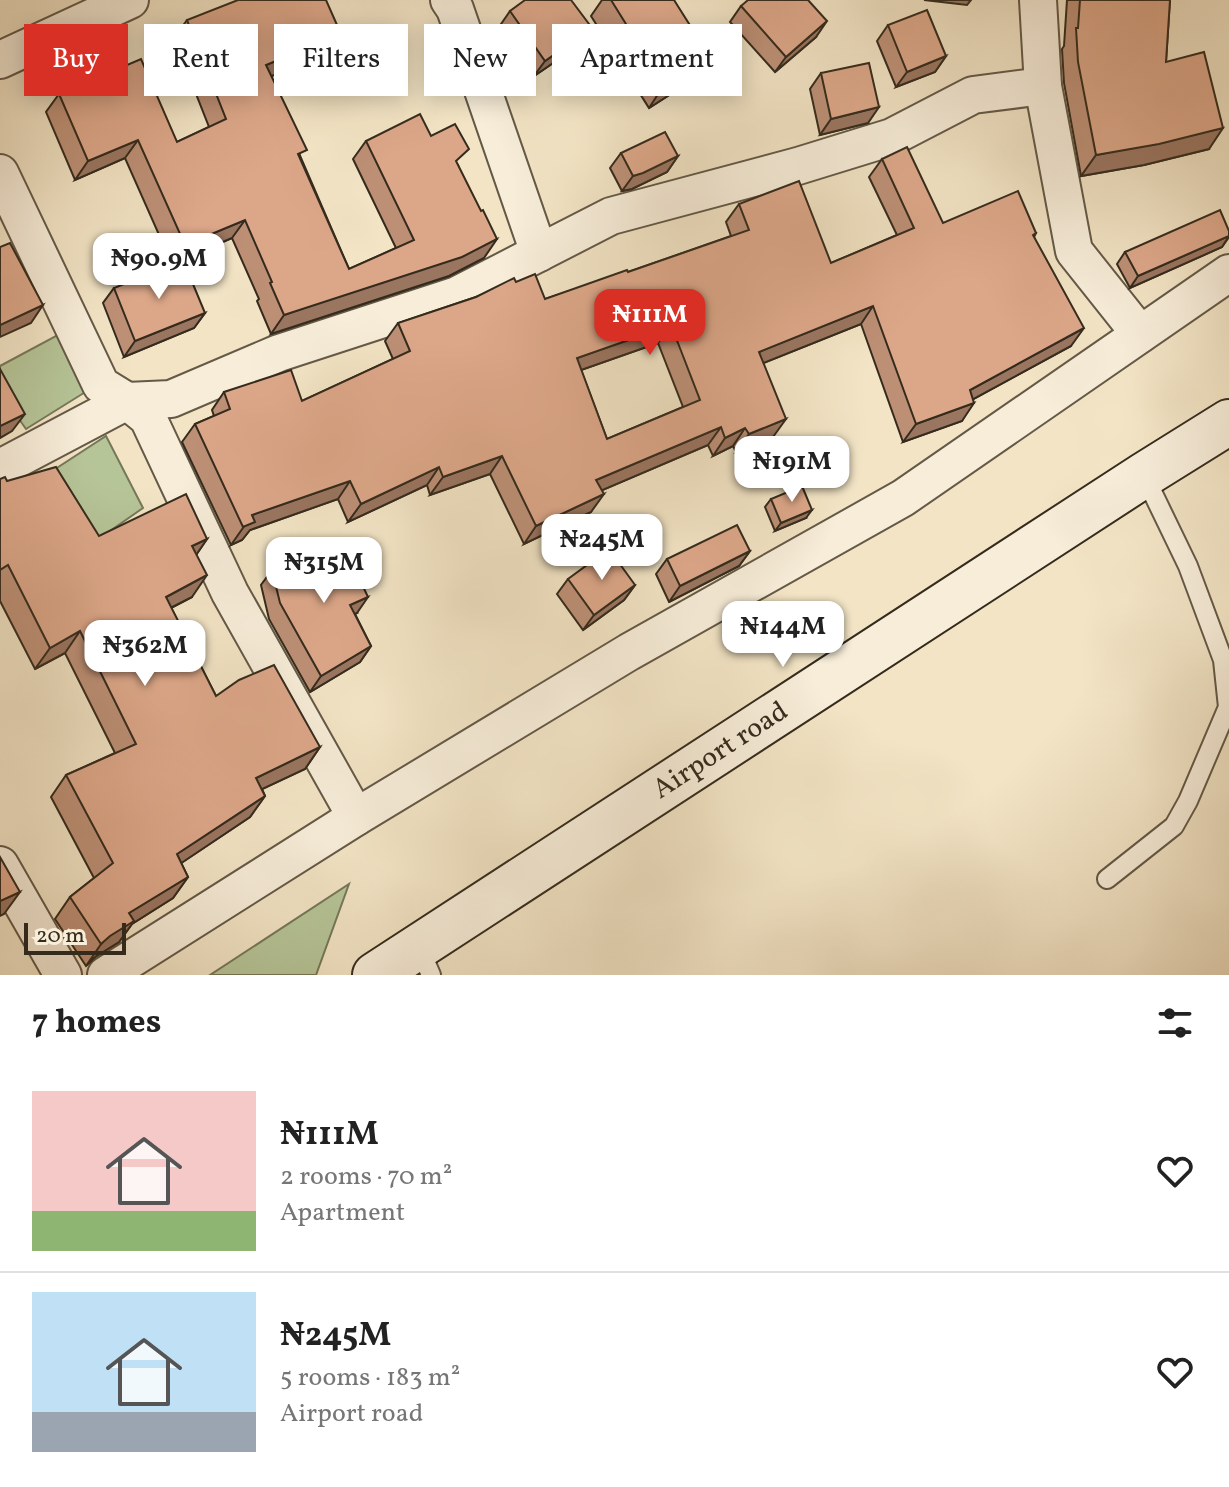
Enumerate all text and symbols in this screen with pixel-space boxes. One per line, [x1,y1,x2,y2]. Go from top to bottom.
chip: Buy [24,24,128,96]
chip: Rent [144,24,258,96]
chip: Filters [274,24,408,96]
chip: New [424,24,536,96]
chip: Apartment [552,24,742,96]
pin: ₦90.9M [94,233,224,301]
text: ₦90.9M [111,241,207,277]
pin: ₦111M [594,289,706,357]
text: ₦111M [612,297,688,333]
pin: ₦191M [736,436,848,504]
text: ₦191M [752,444,832,480]
pin: ₦245M [546,514,658,582]
text: ₦245M [559,522,645,558]
pin: ₦315M [268,537,380,605]
text: ₦315M [284,545,364,581]
pin: ₦144M [727,601,839,669]
text: ₦144M [740,609,826,645]
pin: ₦362M [89,620,201,688]
text: ₦362M [102,628,188,664]
street label: Airport road [645,692,796,809]
scale bar [24,919,126,955]
text: 20 m [36,921,85,952]
text: 7 homes [32,1000,161,1047]
icon: filters [1153,1001,1197,1045]
text: ₦111M [280,1112,379,1159]
icon: home [96,1123,192,1219]
icon: heart [1153,1149,1197,1193]
text: 2 rooms · 70 m² [280,1159,452,1195]
text: Apartment [280,1195,405,1231]
text: ₦245M [280,1313,391,1360]
icon: home [96,1324,192,1420]
icon: heart [1153,1350,1197,1394]
text: 5 rooms · 183 m² [280,1360,460,1396]
text: Airport road [280,1396,423,1432]

